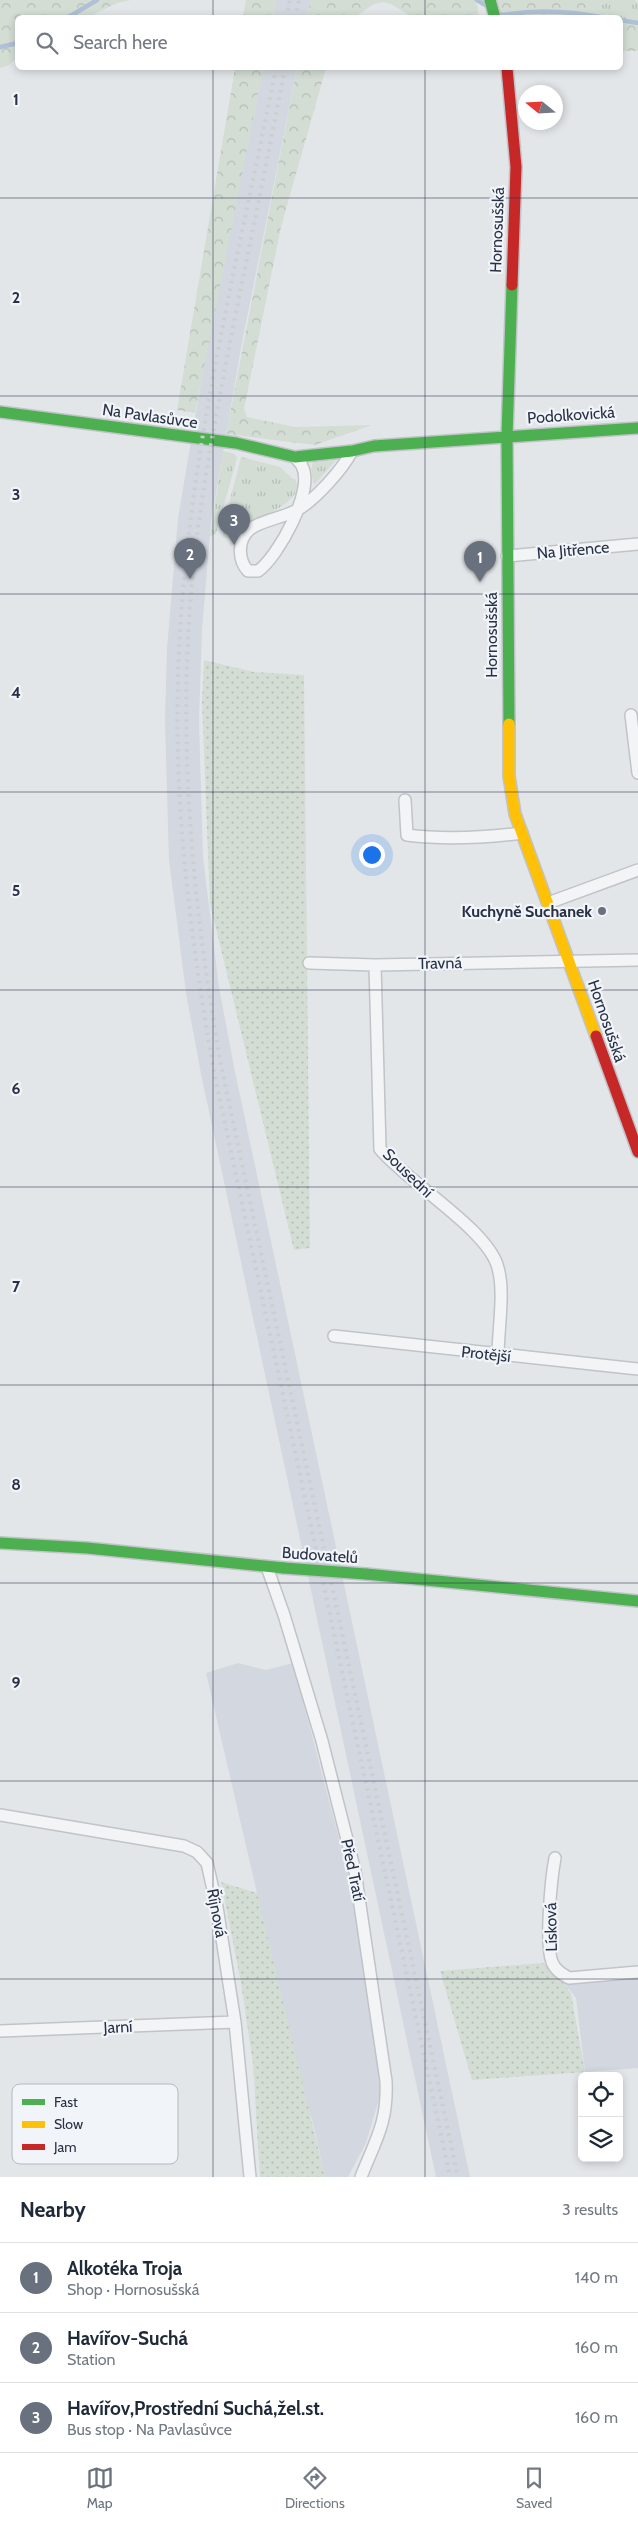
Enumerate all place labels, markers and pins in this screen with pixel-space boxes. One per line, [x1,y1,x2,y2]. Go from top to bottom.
pin: 3 [218,504,250,545]
pin: 2 [174,538,206,579]
pin: 1 [464,541,496,582]
place label: Kuchyně Suchanek [462,902,592,921]
marker: Kuchyně Suchanek [596,905,608,917]

